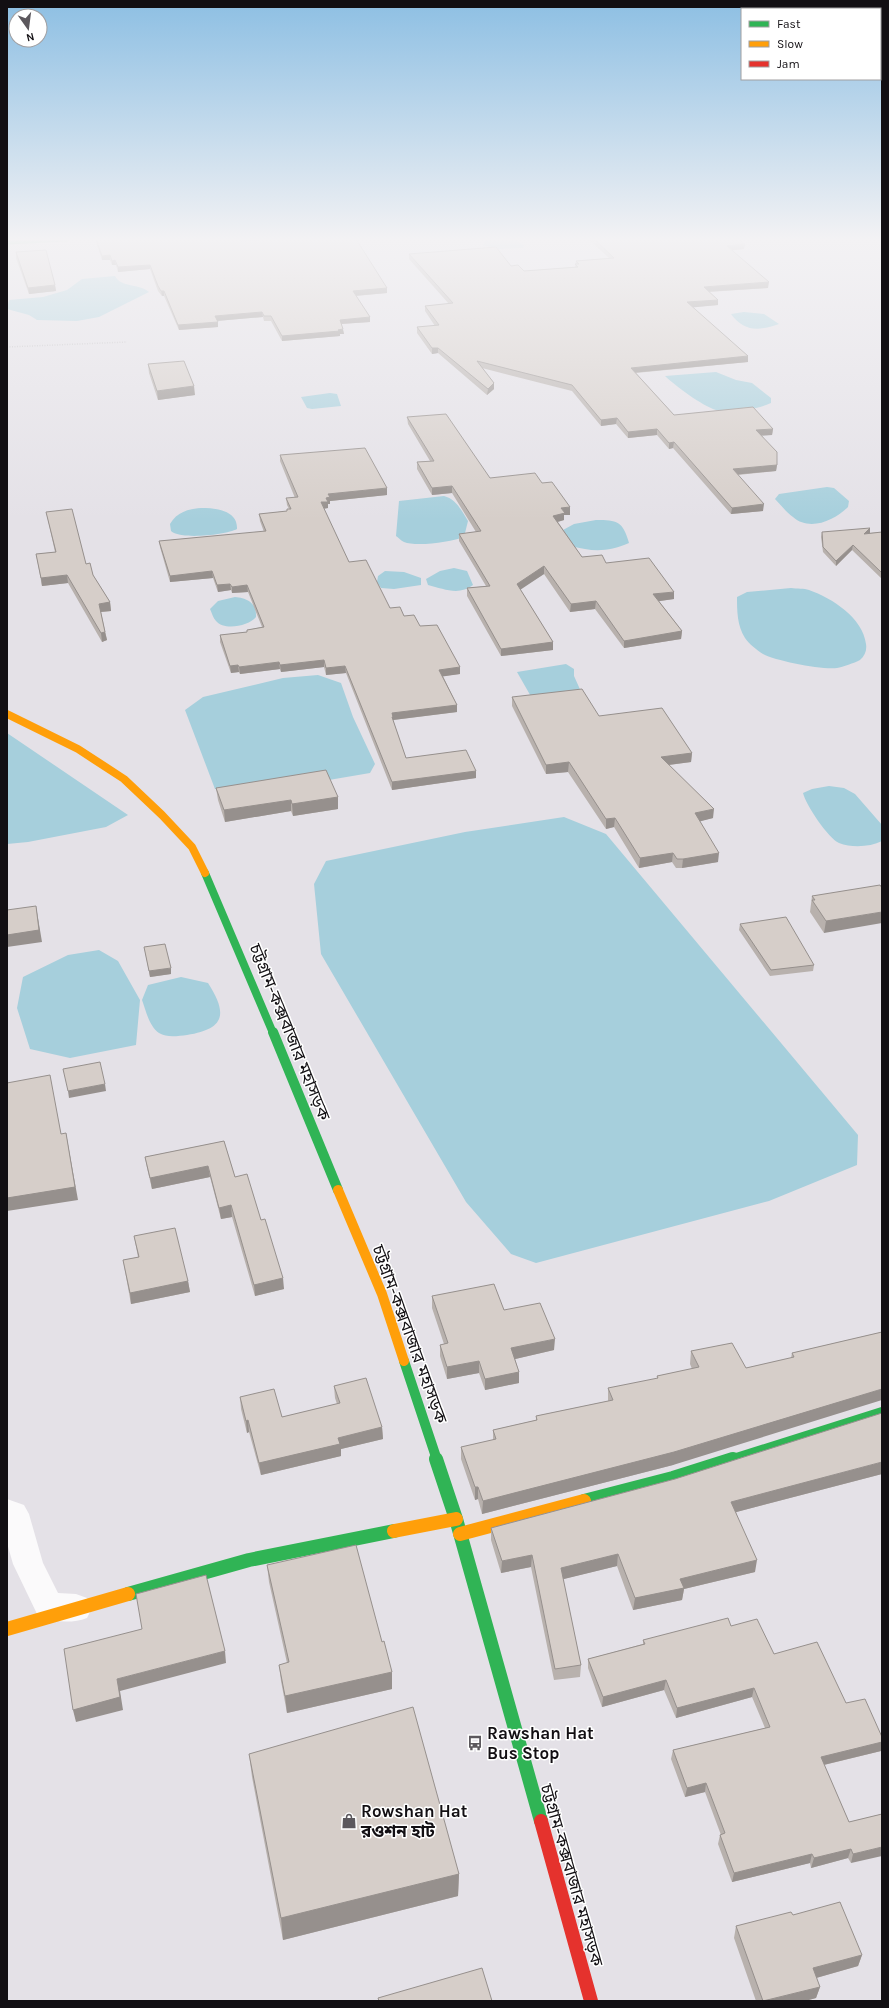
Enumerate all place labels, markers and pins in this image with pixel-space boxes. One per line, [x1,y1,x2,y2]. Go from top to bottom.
place label: Rawshan Hat Bus Stop [487,1723,594,1763]
bus stop icon: Rawshan Hat Bus Stop [466,1734,484,1752]
place label: Rowshan Hat রওশন হাট [360,1801,468,1841]
shop icon: Rowshan Hat রওশন হাট [340,1812,358,1830]

